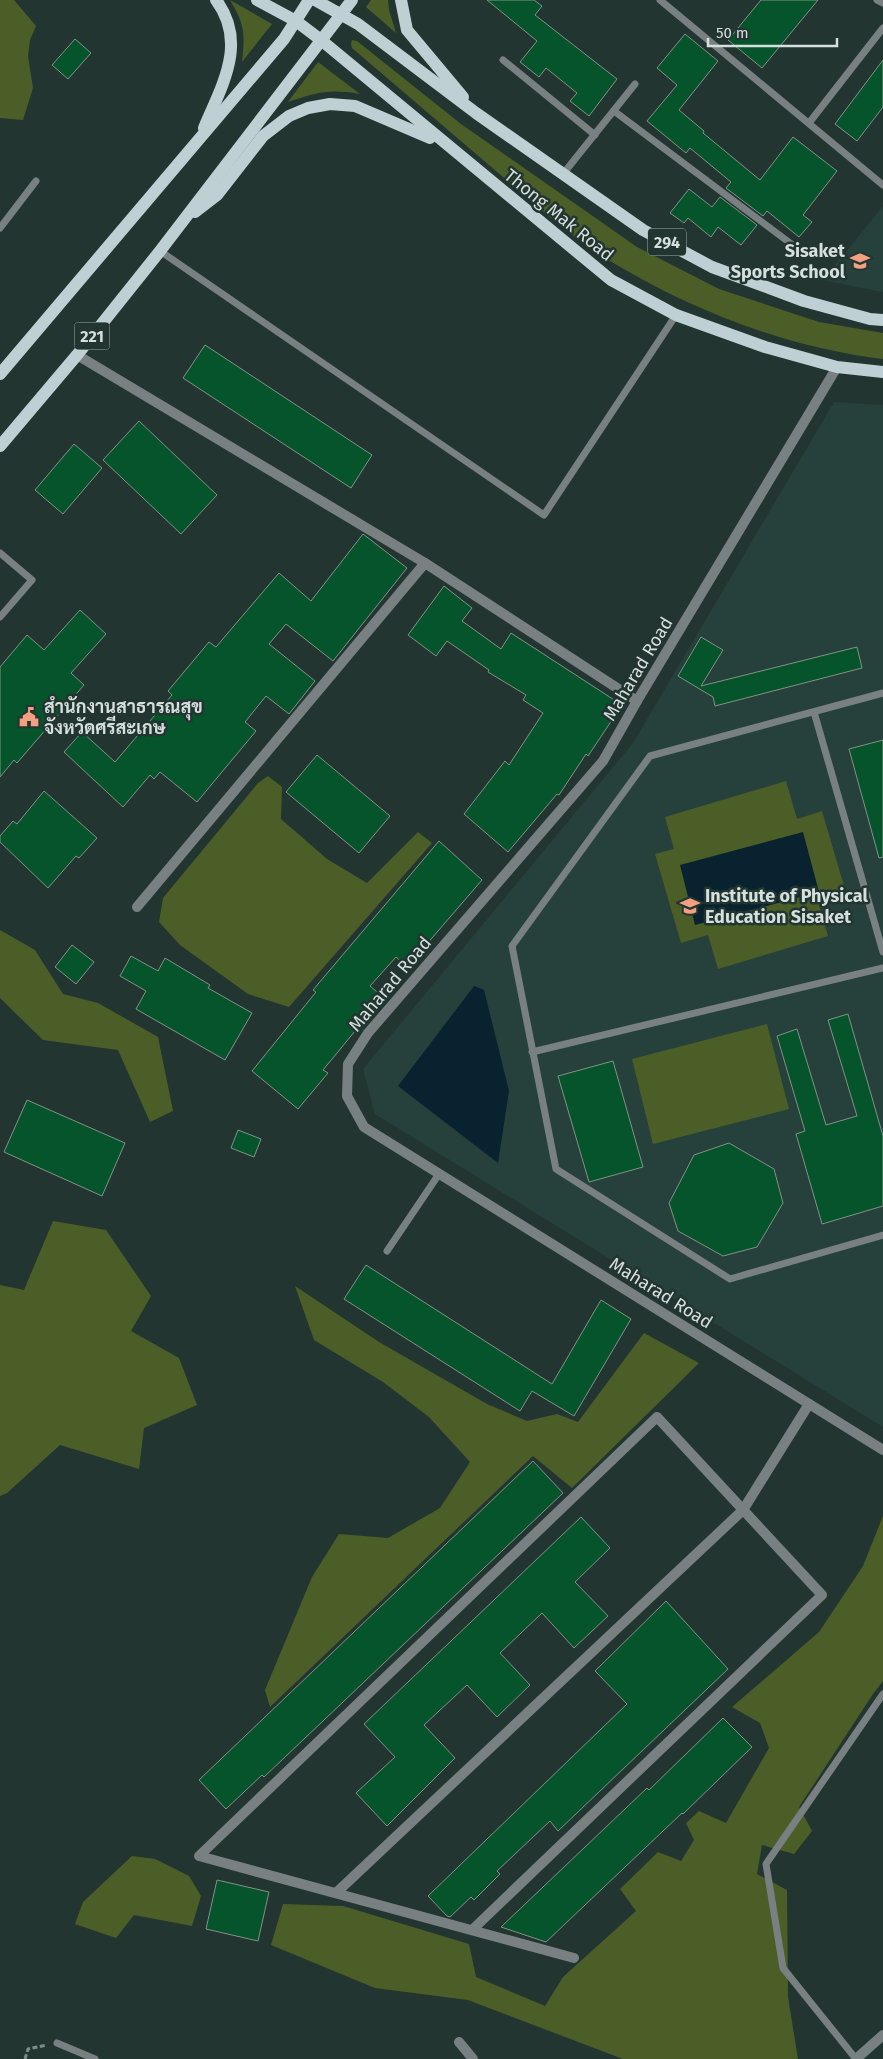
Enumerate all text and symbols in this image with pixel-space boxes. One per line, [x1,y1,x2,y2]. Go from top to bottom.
scale bar [708,15,837,47]
text: 50 m [716,24,749,42]
street label: Thong Mak Road [500,164,618,266]
road number: 294 [648,228,686,256]
place label: Sisaket Sports School [731,240,846,283]
school or university icon: Sisaket Sports School [849,250,871,272]
road number: 221 [74,322,110,350]
street label: Maharad Road [598,613,678,725]
place label: สำนักงานสาธารณสุข จังหวัดศรีสะเกษ [44,695,203,739]
public building icon: สำนักงานสาธารณสุข จังหวัดศรีสะเกษ [18,706,40,728]
place label: Institute of Physical Education Sisaket [705,885,868,928]
school or university icon: Institute of Physical Education Sisaket [679,895,701,917]
street label: Maharad Road [344,932,436,1036]
street label: Maharad Road [605,1253,717,1333]

